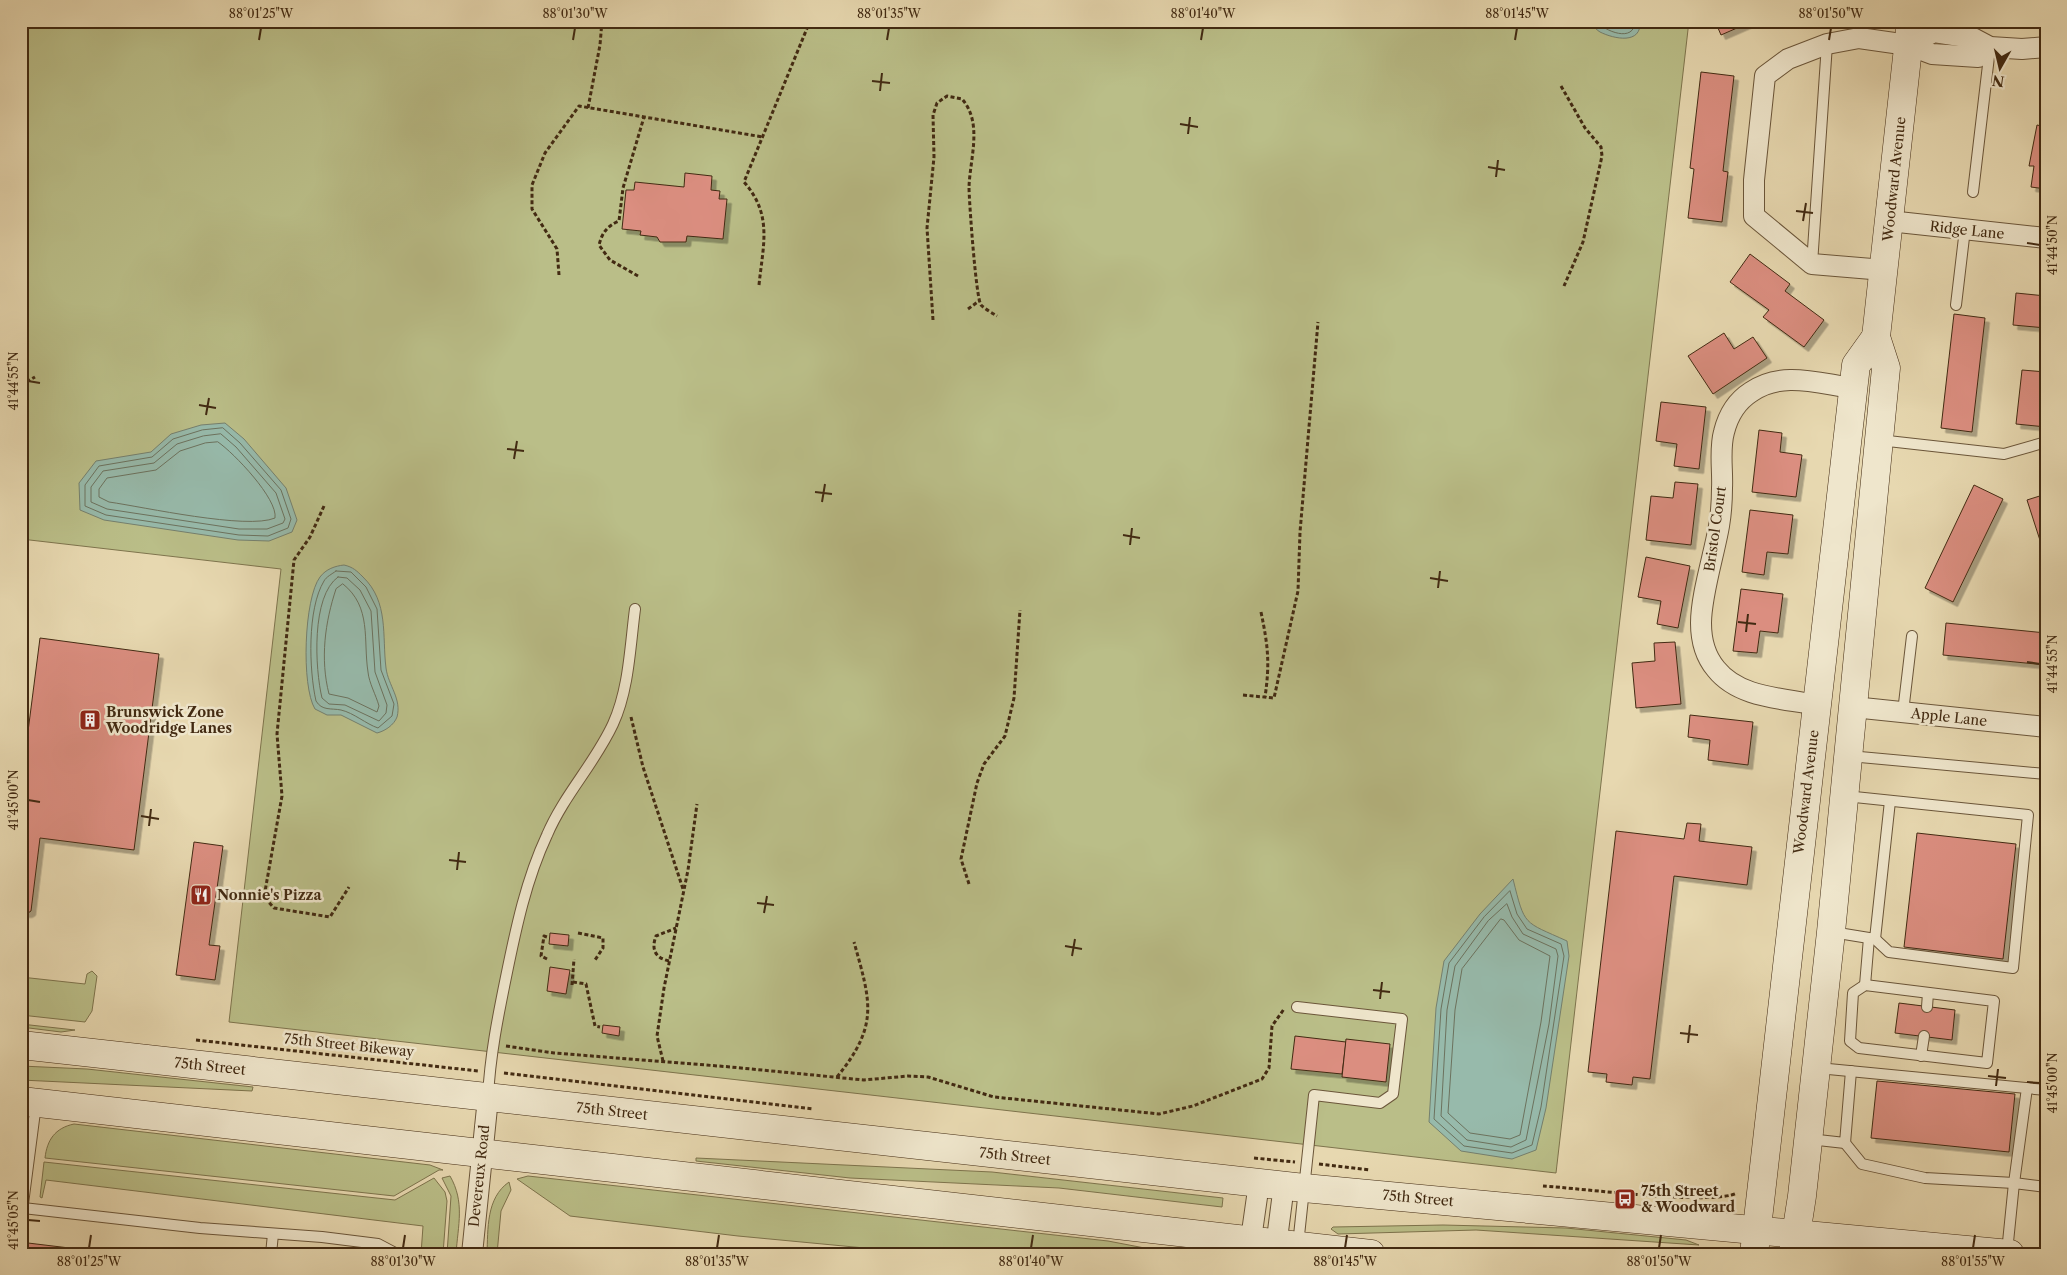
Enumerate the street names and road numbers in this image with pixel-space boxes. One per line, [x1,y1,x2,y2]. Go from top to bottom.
street label: Woodward Avenue [1878,116,1910,243]
street label: Ridge Lane [1929,217,2005,243]
street label: Bristol Court [1700,485,1730,573]
street label: Apple Lane [1909,704,1988,730]
street label: Woodward Avenue [1789,728,1823,856]
street label: 75th Street Bikeway [283,1029,415,1061]
street label: 75th Street [173,1053,247,1079]
street label: 75th Street [575,1098,649,1124]
street label: Devereux Road [465,1124,493,1228]
street label: 75th Street [978,1143,1052,1169]
street label: 75th Street [1382,1186,1454,1210]

